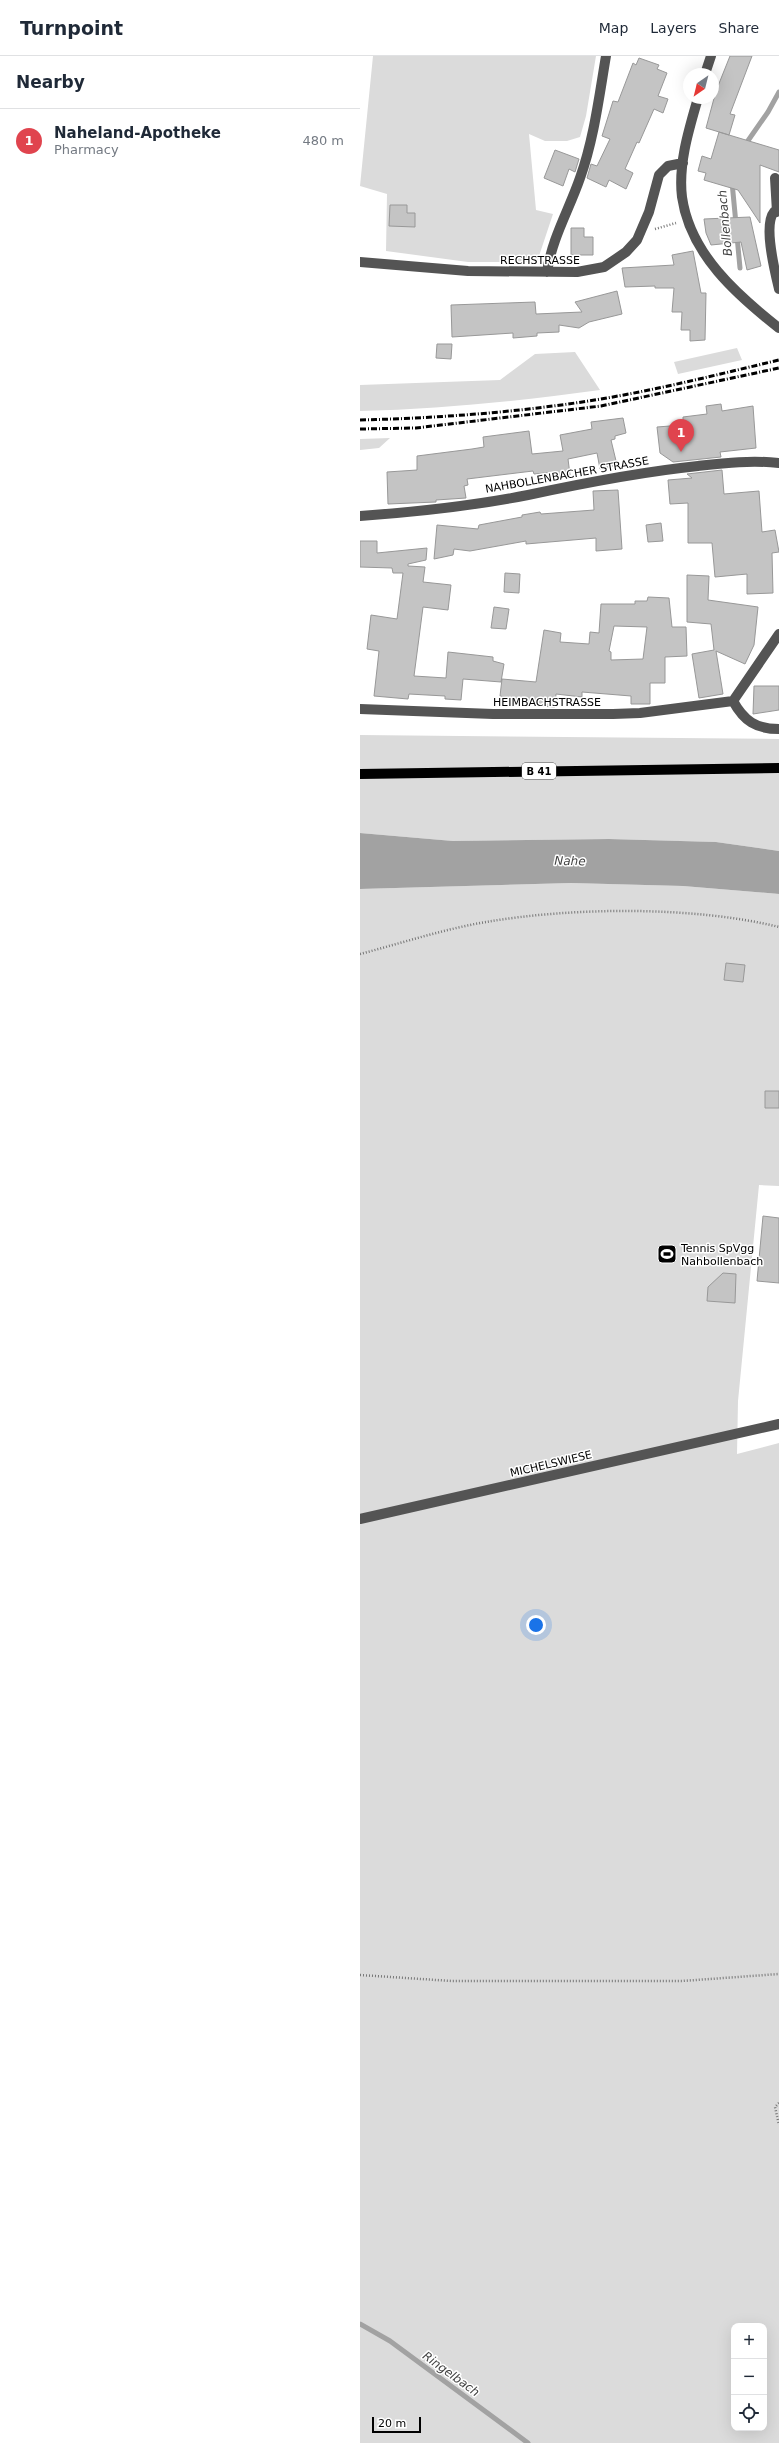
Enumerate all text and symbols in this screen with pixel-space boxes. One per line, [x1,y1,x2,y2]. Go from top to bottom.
text: Turnpoint [20,17,123,39]
text: Map [599,20,628,36]
text: Layers [650,20,697,36]
text: Share [719,20,759,36]
north arrow [683,68,719,104]
text: Nearby [16,72,85,92]
text: Naheland-Apotheke [54,124,221,142]
text: 1 [24,133,34,148]
text: 480 m [302,133,344,148]
text: Pharmacy [54,142,119,157]
water label: Bollenbach [715,189,735,257]
street label: RECHSTRASSE [500,254,580,267]
pin: 1 [668,419,694,452]
street label: NAHBOLLENBACHER STRASSE [484,454,650,496]
street label: HEIMBACHSTRASSE [493,696,601,709]
road number: B 41 [522,763,556,779]
water label: Nahe [554,854,586,868]
place label: Tennis SpVgg Nahbollenbach [680,1242,763,1268]
sports icon: Tennis SpVgg Nahbollenbach [656,1243,678,1265]
street label: MICHELSWIESE [509,1448,593,1480]
your location [526,1615,546,1635]
map controls [731,2323,767,2431]
button: + [731,2323,767,2359]
water label: Ringelbach [420,2349,482,2399]
button: − [731,2359,767,2395]
button: locate [731,2395,767,2431]
scale bar [372,2415,421,2434]
text: 20 m [378,2417,406,2430]

